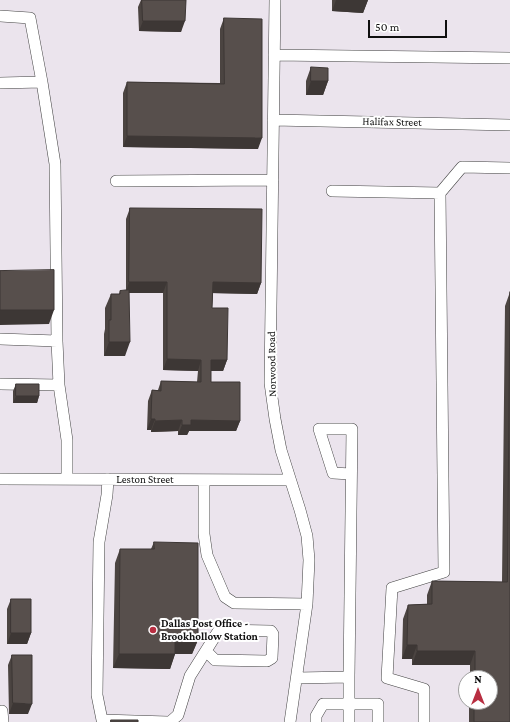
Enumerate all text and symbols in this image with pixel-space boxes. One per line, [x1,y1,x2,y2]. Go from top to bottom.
scale bar [370,12,449,38]
text: 50 m [375,20,399,34]
street label: Halifax Street [362,115,422,129]
street label: Norwood Road [265,331,279,397]
street label: Leston Street [116,473,174,487]
place label: Dallas Post Office - Brookhollow Station [161,617,258,643]
marker: Dallas Post Office - Brookhollow Station [148,625,158,635]
north arrow [458,670,498,710]
text: N [474,673,482,685]

